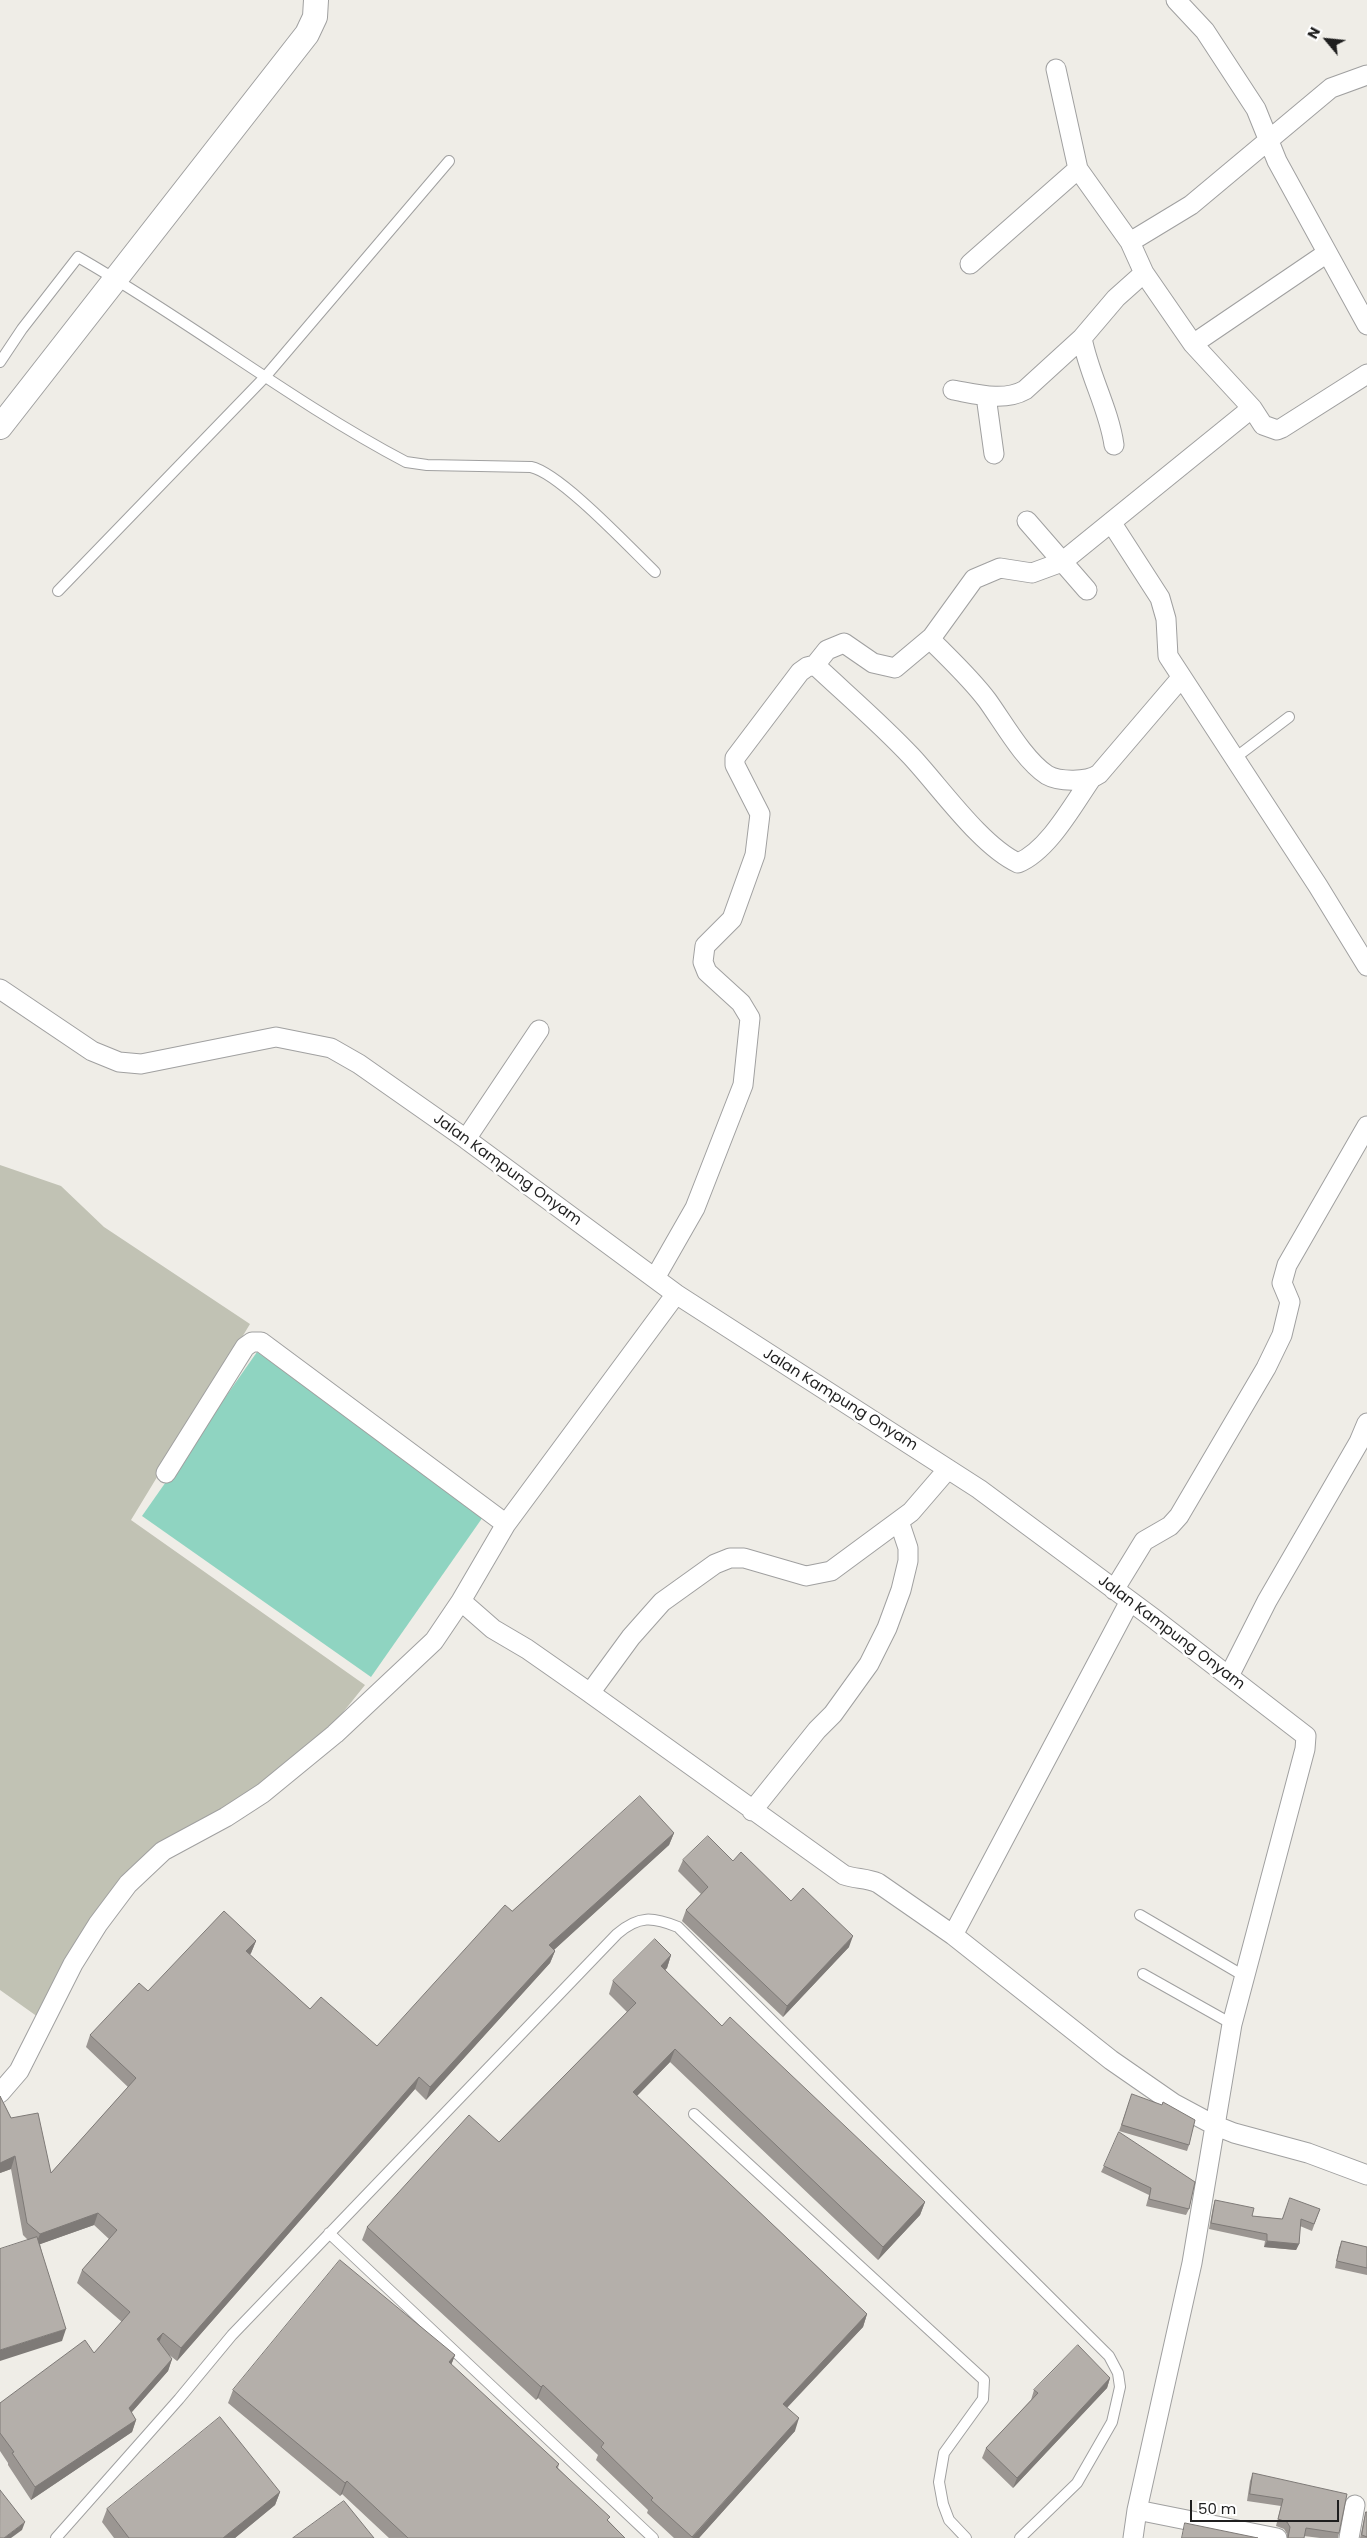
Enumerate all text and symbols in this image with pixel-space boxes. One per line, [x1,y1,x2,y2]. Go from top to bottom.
north arrow [1302,15,1352,65]
text: N [1302,24,1325,42]
street label: Jalan Kampung Onyam [429,1110,585,1230]
street label: Jalan Kampung Onyam [759,1345,921,1455]
street label: Jalan Kampung Onyam [1094,1572,1248,1694]
scale bar [1192,2490,1341,2522]
text: 50 m [1198,2498,1236,2519]

